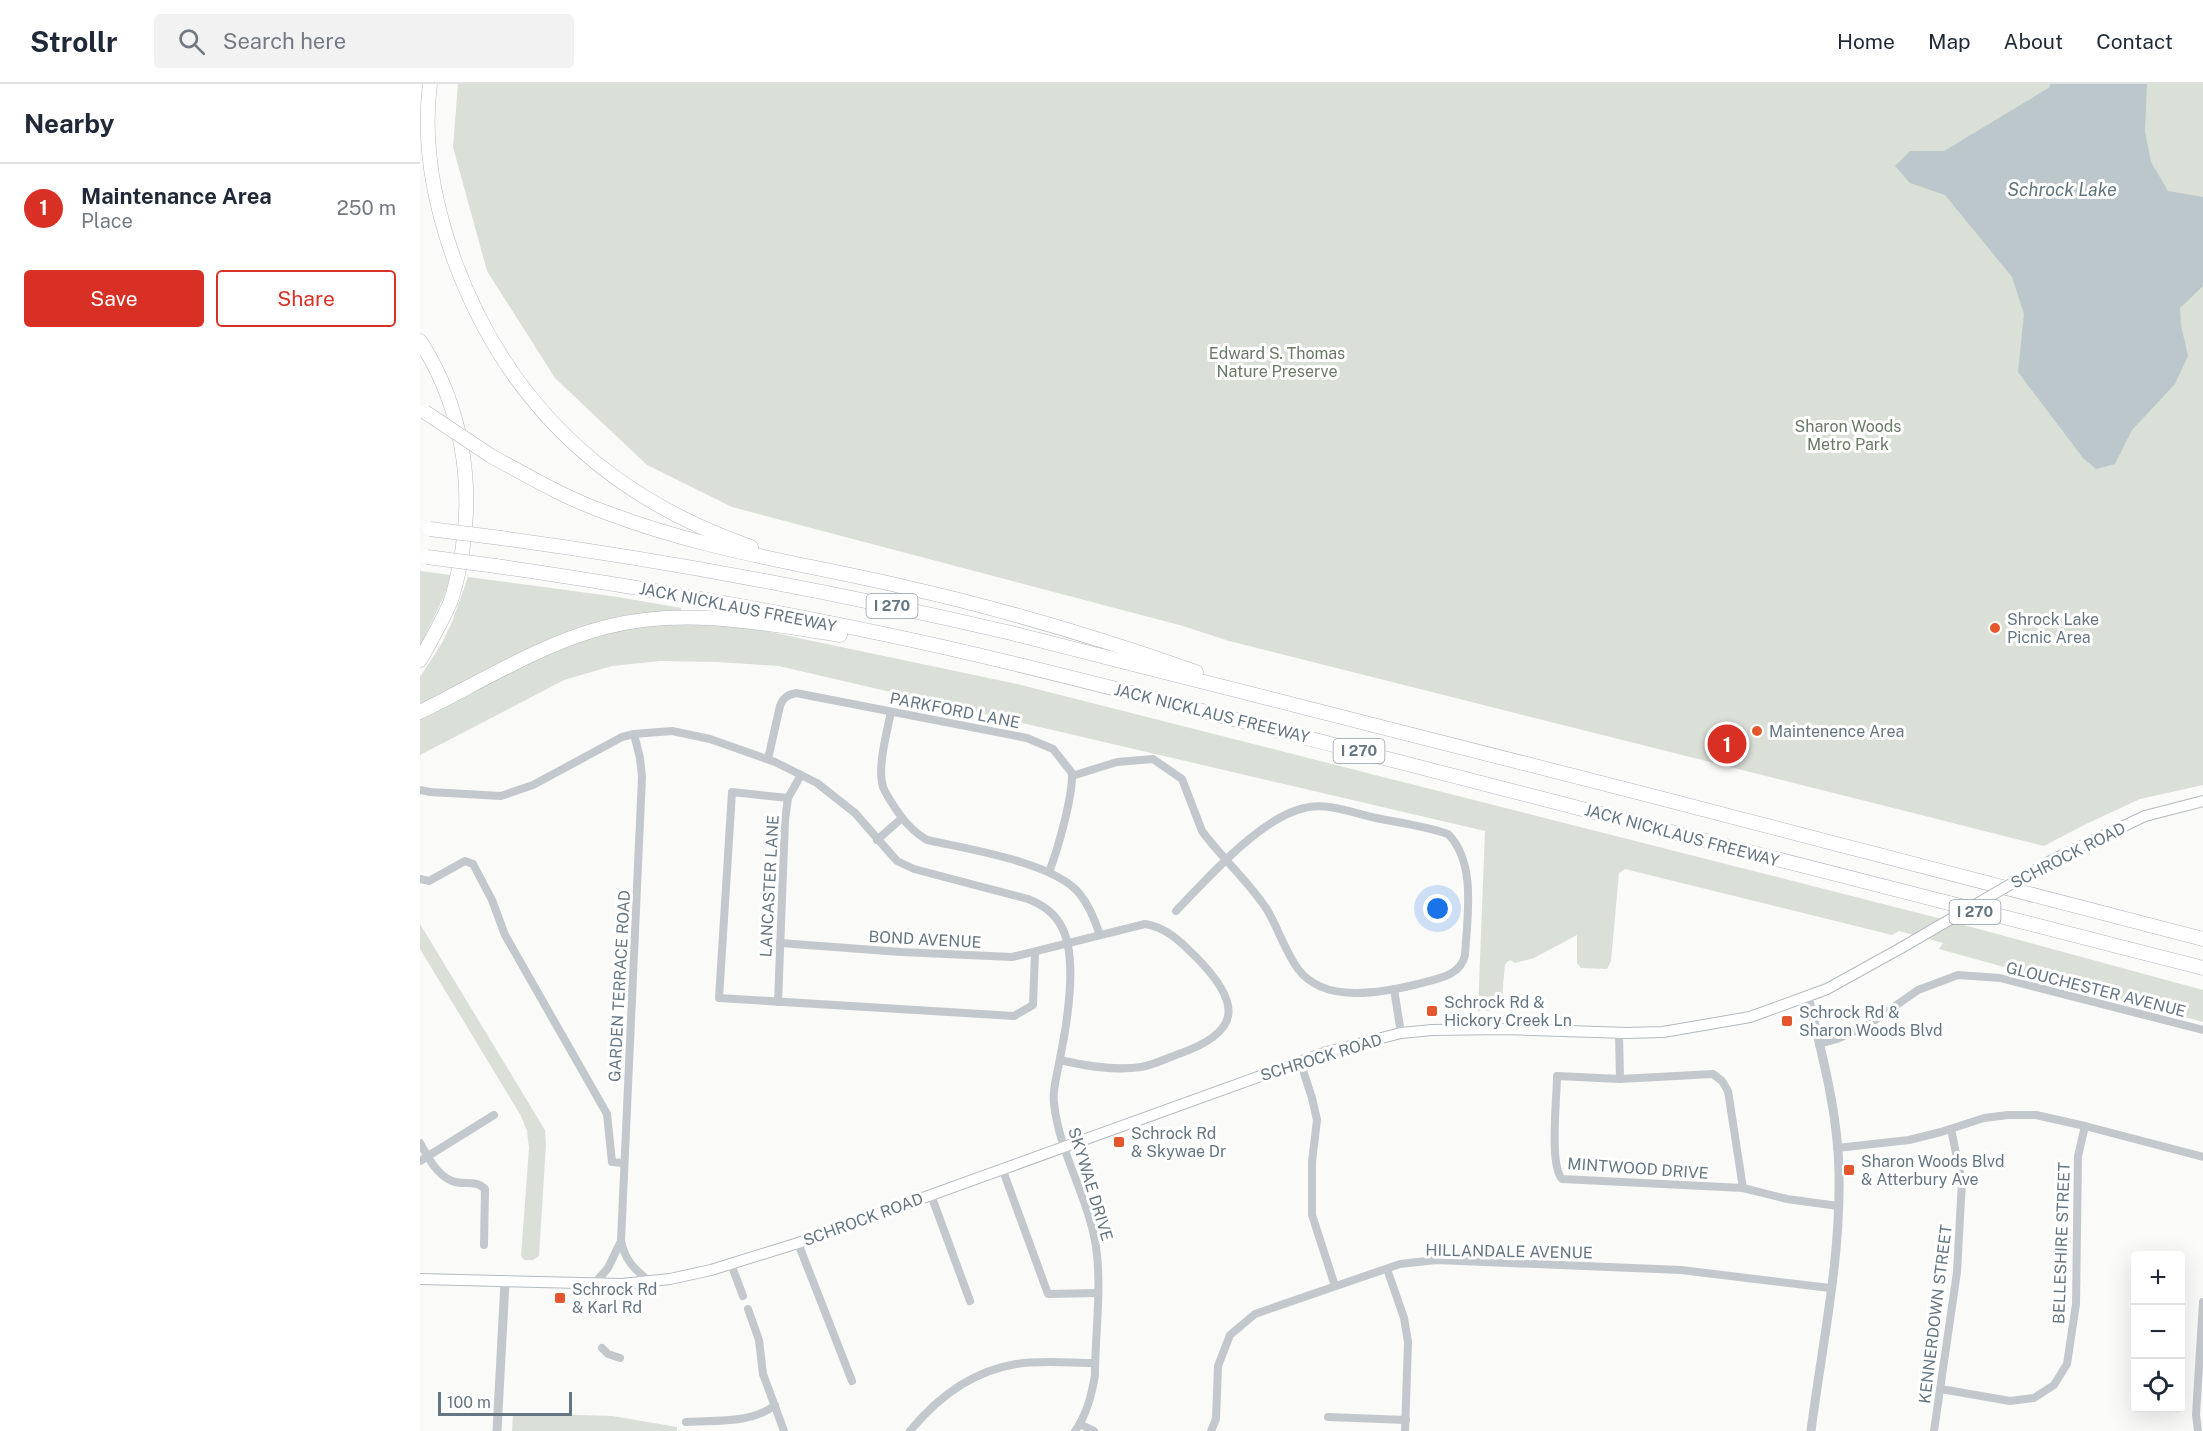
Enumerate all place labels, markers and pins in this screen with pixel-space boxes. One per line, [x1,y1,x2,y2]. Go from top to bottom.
place label: Shrock Lake Picnic Area [2007,610,2099,647]
marker: Shrock Lake Picnic Area [1988,621,2002,635]
pin: 1 [1708,722,1746,766]
place label: Maintenence Area [1769,722,1904,741]
marker: Maintenence Area [1750,724,1764,738]
place label: Schrock Rd & Hickory Creek Ln [1444,993,1572,1030]
place label: Schrock Rd & Sharon Woods Blvd [1799,1003,1943,1040]
marker: Schrock Rd & Hickory Creek Ln [1425,1004,1439,1018]
marker: Schrock Rd & Sharon Woods Blvd [1780,1014,1794,1028]
place label: Schrock Rd & Skywae Dr [1131,1124,1226,1161]
marker: Schrock Rd & Skywae Dr [1112,1135,1126,1149]
place label: Sharon Woods Blvd & Atterbury Ave [1861,1152,2005,1189]
marker: Sharon Woods Blvd & Atterbury Ave [1842,1163,1856,1177]
place label: Schrock Rd & Karl Rd [572,1280,657,1317]
marker: Schrock Rd & Karl Rd [553,1291,567,1305]

